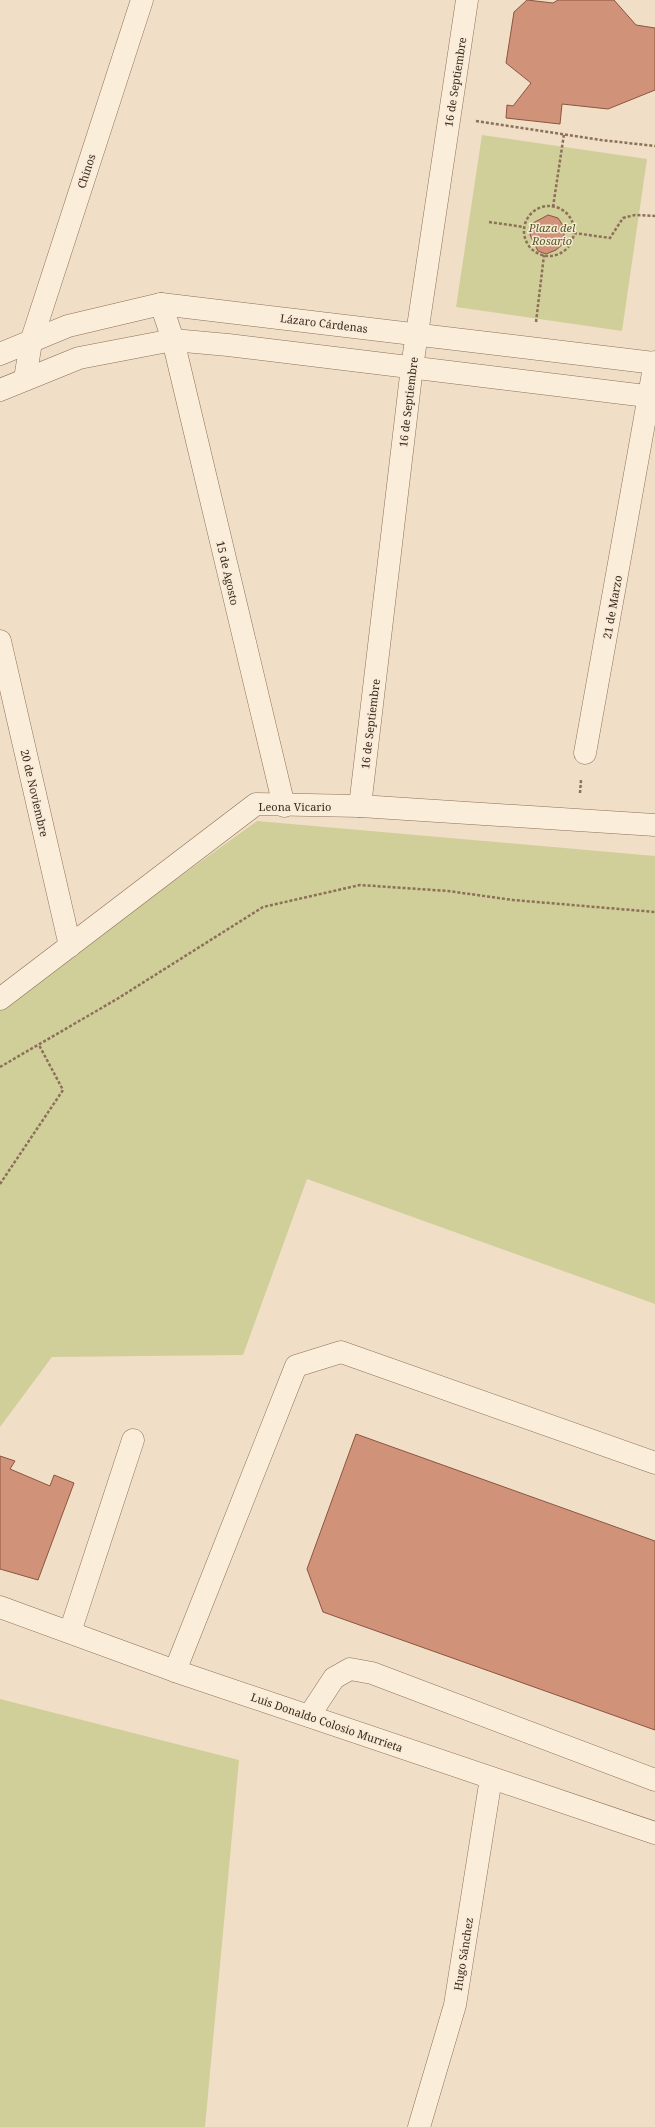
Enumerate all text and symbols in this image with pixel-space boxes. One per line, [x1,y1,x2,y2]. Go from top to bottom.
street label: 16 de Septiembre [440,36,470,128]
street label: Chinos [73,152,99,190]
park label: Plaza del Rosario [528,220,576,248]
street label: Lázaro Cárdenas [279,310,369,336]
street label: 16 de Septiembre [395,356,421,448]
street label: 15 de Agosto [213,539,243,607]
street label: 21 de Marzo [599,574,625,640]
street label: 16 de Septiembre [357,678,383,770]
street label: 20 de Noviembre [18,748,52,838]
street label: Leona Vicario [259,799,331,814]
street label: Luis Donaldo Colosio Murrieta [249,1689,405,1755]
street label: Hugo Sánchez [450,1916,476,1992]

